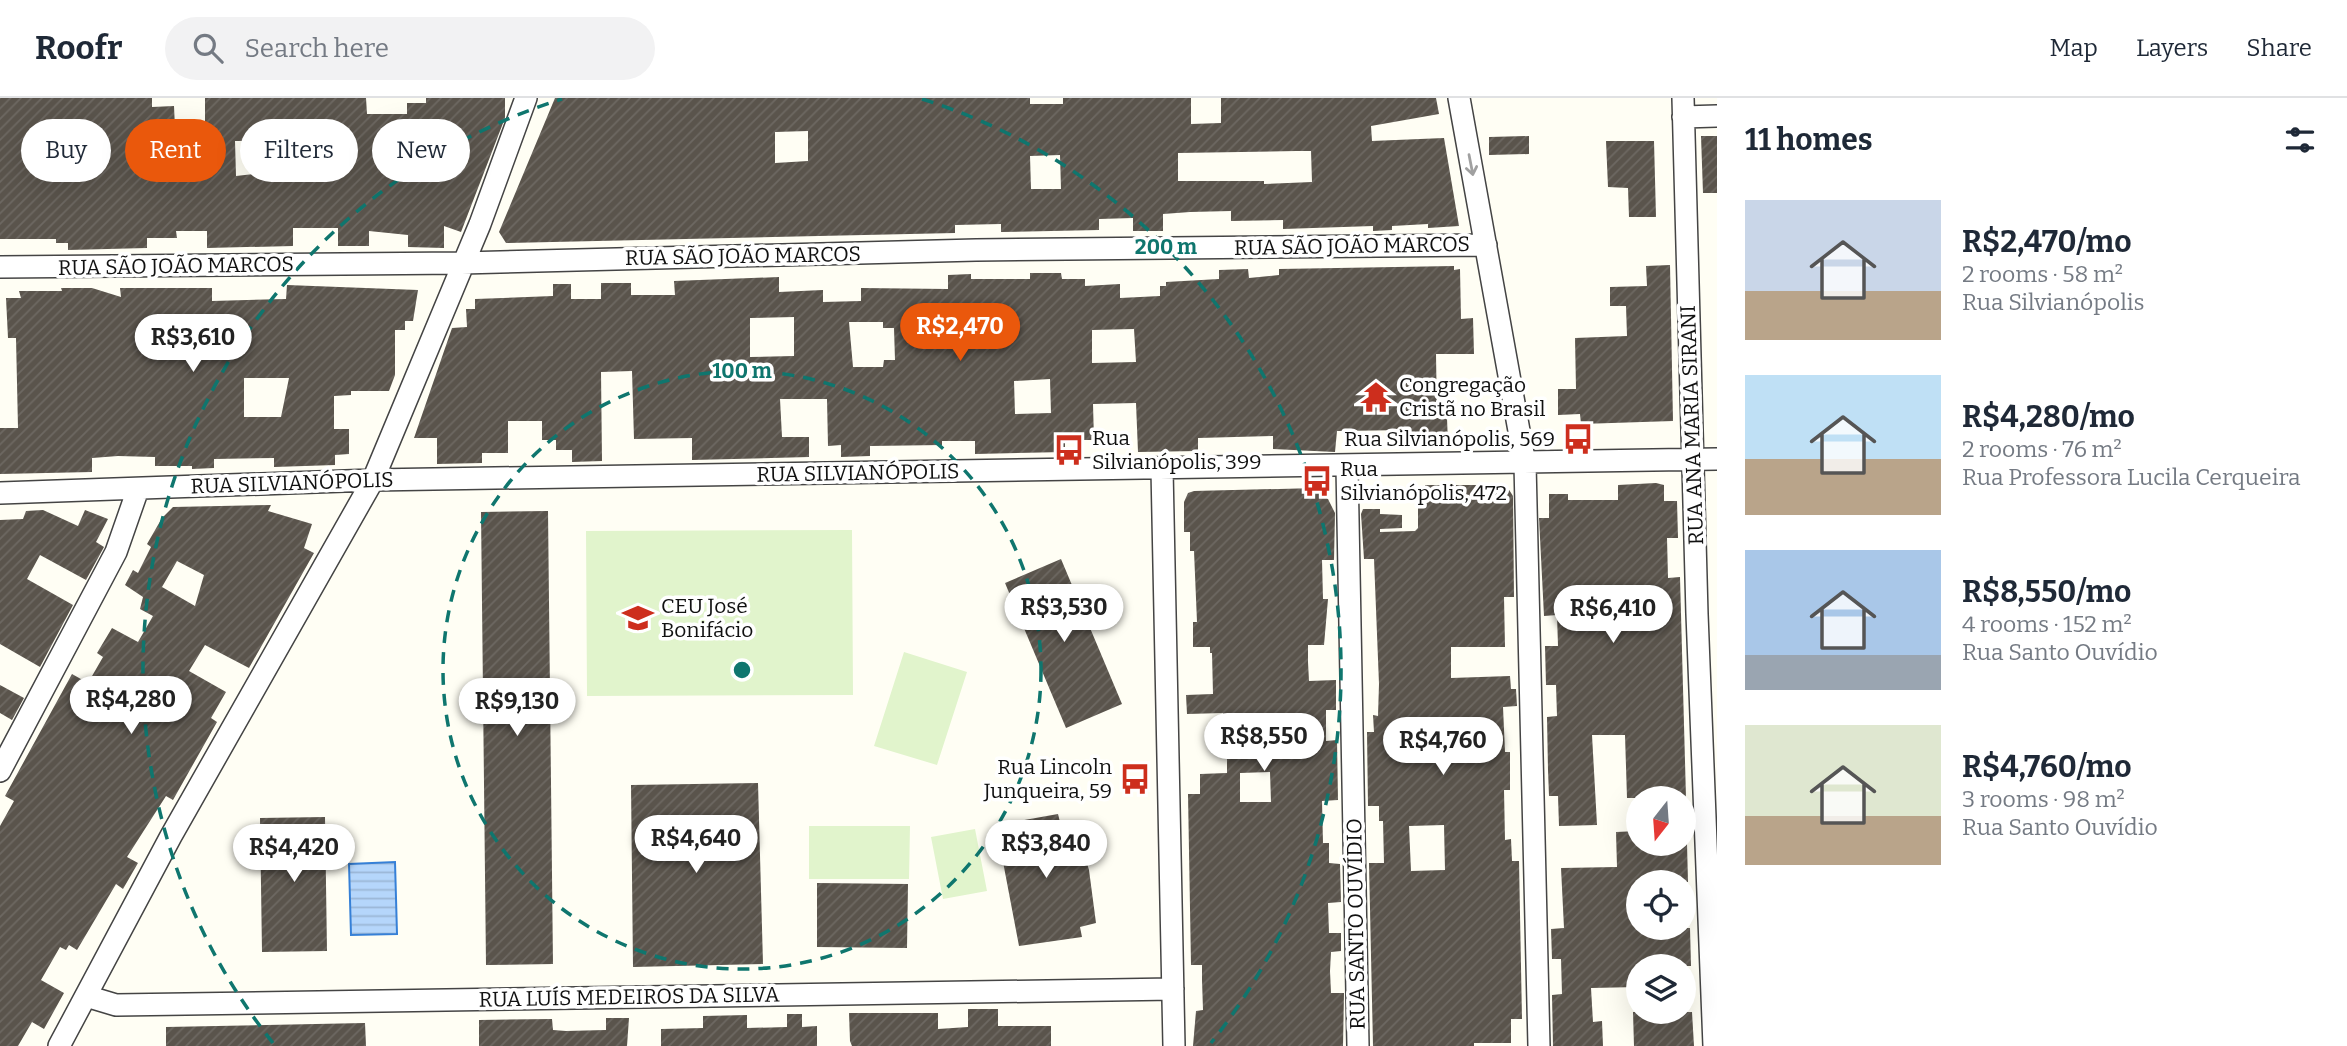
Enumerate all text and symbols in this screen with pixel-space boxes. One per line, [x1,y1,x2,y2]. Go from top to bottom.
search box [165,17,655,80]
text: Roofr [35,28,123,68]
icon: search [189,29,227,67]
text: Search here [245,33,389,64]
text: Map [2050,34,2098,62]
text: Layers [2136,34,2208,62]
text: Share [2246,34,2312,62]
chip: Buy [21,119,111,182]
chip: Rent [125,119,226,182]
chip: Filters [240,119,358,182]
chip: New [372,119,470,182]
icon: filters [2281,121,2319,159]
text: 11 homes [1745,122,1873,158]
one-way arrow [1465,153,1479,176]
text: R$2,470/mo [1962,224,2131,260]
icon: home [1801,228,1885,312]
street label: RUA SÃO JOÃO MARCOS [1234,231,1470,261]
text: 200 m [1135,234,1197,260]
street label: RUA SÃO JOÃO MARCOS [625,241,861,271]
street label: RUA SÃO JOÃO MARCOS [58,251,294,281]
text: 2 rooms · 58 m² [1962,260,2123,288]
text: Rua Silvianópolis [1962,288,2145,316]
pin: R$2,470 [895,303,1025,363]
street label: RUA ANA MARIA SIRANI [1675,305,1709,545]
text: R$2,470 [916,312,1004,340]
pin: R$3,610 [128,314,258,374]
text: R$3,610 [151,323,235,351]
text: 100 m [712,358,772,384]
place label: Congregação Cristã no Brasil [1399,372,1545,422]
temple icon: Congregação Cristã no Brasil [1359,380,1393,414]
text: R$4,280/mo [1962,399,2135,435]
icon: home [1801,403,1885,487]
bus stop icon: Rua Silvianópolis, 569 [1561,422,1595,456]
place label: Rua Silvianópolis, 399 [1092,425,1262,475]
place label: Rua Silvianópolis, 569 [1344,426,1555,452]
bus stop icon: Rua Silvianópolis, 399 [1052,433,1086,467]
text: 2 rooms · 76 m² [1962,435,2122,463]
place label: Rua Silvianópolis, 472 [1340,456,1507,506]
street label: RUA SILVIANÓPOLIS [756,458,960,488]
text: Rua Professora Lucila Cerqueira [1962,463,2301,491]
bus stop icon: Rua Silvianópolis, 472 [1300,464,1334,498]
street label: RUA SILVIANÓPOLIS [190,466,394,500]
text: R$8,550/mo [1962,574,2131,610]
icon: home [1801,578,1885,662]
pin: R$3,530 [999,584,1129,644]
pin: R$6,410 [1548,586,1678,645]
place label: CEU José Bonifácio [661,593,753,643]
text: R$3,530 [1020,593,1108,621]
text: R$6,410 [1570,594,1656,622]
school or university icon: CEU José Bonifácio [621,601,655,635]
text: 4 rooms · 152 m² [1962,610,2132,638]
text: Rua Santo Ouvídio [1962,638,2158,666]
centre of rings [730,658,754,682]
pin: R$4,280 [66,676,196,736]
pin: R$9,130 [452,678,582,738]
text: R$4,280 [86,685,176,713]
text: R$9,130 [475,687,559,715]
pin: R$8,550 [1199,714,1329,773]
pin: R$4,760 [1378,718,1508,777]
text: R$8,550 [1220,722,1308,750]
text: R$4,760 [1399,726,1487,754]
text: R$4,760/mo [1962,749,2132,785]
icon: home [1801,753,1885,837]
place label: Rua Lincoln Junqueira, 59 [983,754,1112,804]
bus stop icon: Rua Lincoln Junqueira, 59 [1118,762,1152,796]
text: 3 rooms · 98 m² [1962,785,2125,813]
north arrow [1626,786,1696,856]
map controls [1626,786,1696,1024]
text: Rua Santo Ouvídio [1962,813,2158,841]
pin: R$4,640 [631,816,761,875]
street label: RUA SANTO OUVÍDIO [1341,818,1371,1030]
pin: R$3,840 [981,820,1111,880]
pin: R$4,420 [229,824,359,884]
text: R$4,640 [651,824,741,852]
text: R$3,840 [1001,829,1091,857]
text: R$4,420 [249,833,339,861]
button: locate [1626,870,1696,940]
button: layers [1626,954,1696,1024]
street label: RUA LUÍS MEDEIROS DA SILVA [478,981,780,1013]

